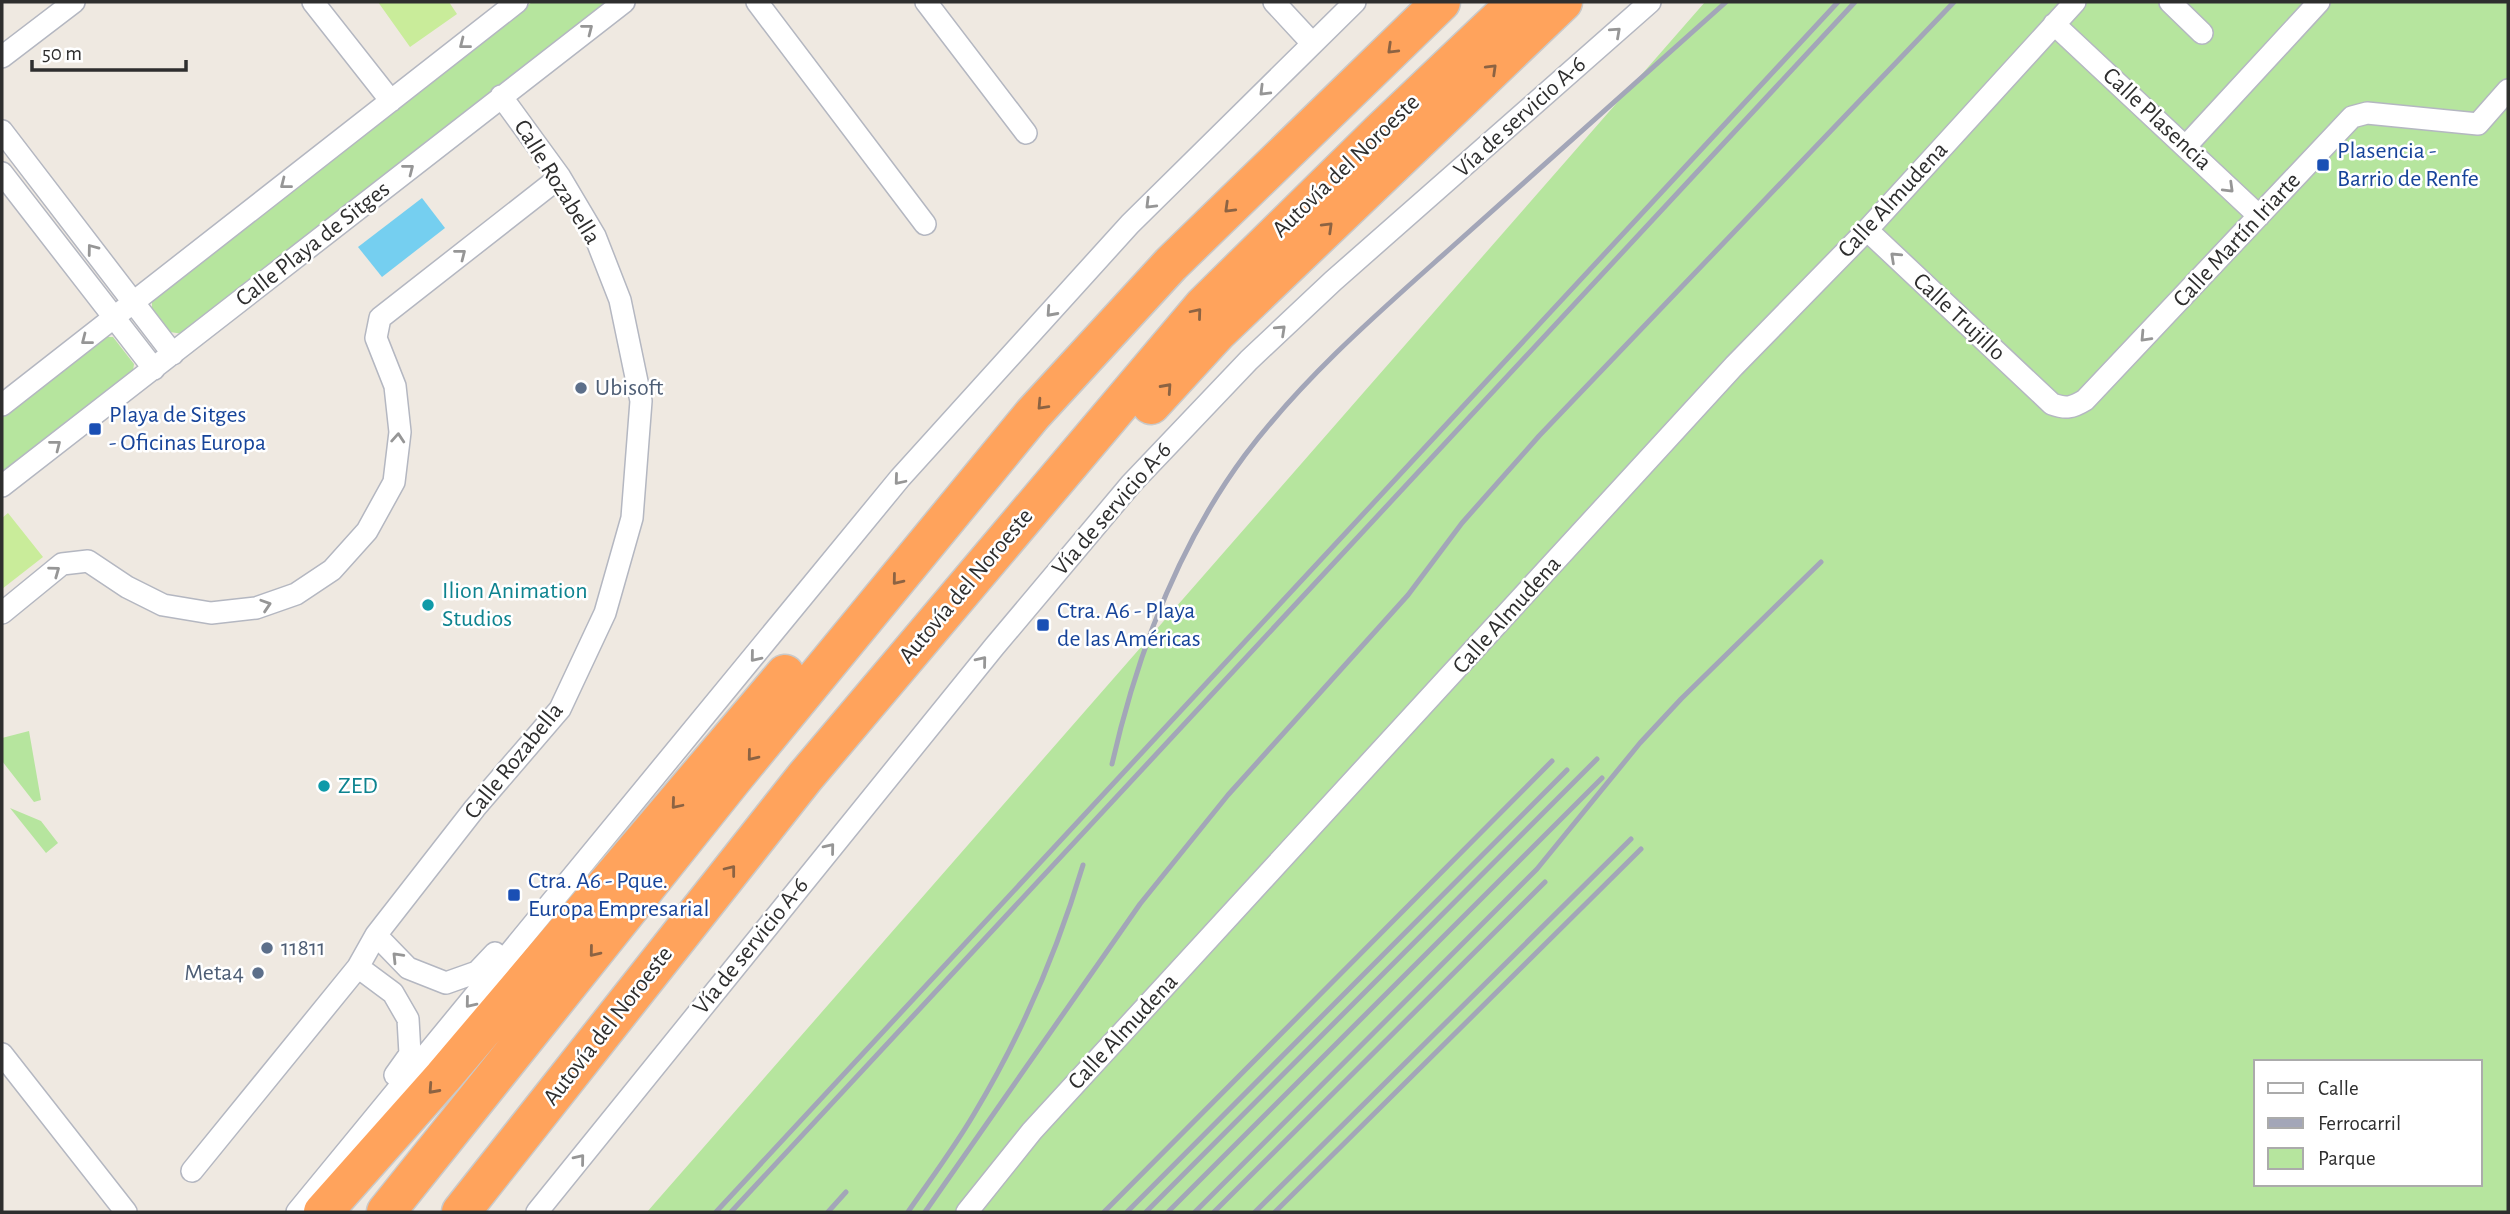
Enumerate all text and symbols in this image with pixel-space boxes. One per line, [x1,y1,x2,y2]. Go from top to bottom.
one-way arrow [581,25,593,38]
scale bar [32,28,186,72]
one-way arrow [1608,28,1621,40]
one-way arrow [459,35,471,48]
one-way arrow [1387,41,1400,54]
text: 50 m [42,43,82,64]
street label: Vía de servicio A-6 [1450,52,1590,182]
street label: Calle Plasencia [2098,63,2216,175]
one-way arrow [1484,65,1497,78]
one-way arrow [1259,82,1272,95]
street label: Autovía del Noroeste [1268,90,1424,242]
street label: Calle Rozabella [509,116,605,248]
street label: Calle Almudena [1834,137,1952,263]
place label: Plasencia - Barrio de Renfe [2337,139,2479,191]
marker: Plasencia - Barrio de Renfe [2315,157,2331,173]
one-way arrow [401,164,413,177]
street label: Calle Martín Iriarte [2169,168,2305,312]
one-way arrow [280,176,292,189]
street label: Calle Playa de Sitges [232,177,394,311]
one-way arrow [2221,179,2234,192]
one-way arrow [1145,196,1158,209]
one-way arrow [1224,199,1237,212]
one-way arrow [1320,222,1333,235]
one-way arrow [87,244,100,257]
one-way arrow [454,250,466,263]
one-way arrow [1890,252,1903,265]
street label: Calle Trujillo [1908,269,2010,365]
one-way arrow [1047,304,1059,317]
one-way arrow [1189,308,1201,321]
one-way arrow [1273,326,1286,338]
one-way arrow [2140,329,2153,342]
one-way arrow [82,331,94,344]
place label: Ubisoft [595,376,664,400]
marker: Ubisoft [573,380,589,396]
one-way arrow [1159,383,1172,396]
one-way arrow [1037,397,1050,410]
place label: Playa de Sitges - Oficinas Europa [109,403,266,455]
marker: Playa de Sitges - Oficinas Europa [87,421,103,437]
one-way arrow [391,432,406,443]
street label: Vía de servicio A-6 [1048,438,1176,580]
one-way arrow [48,440,60,453]
one-way arrow [895,472,907,485]
street label: Autovía del Noroeste [894,504,1038,668]
street label: Calle Almudena [1448,552,1566,678]
one-way arrow [47,567,60,579]
one-way arrow [892,573,905,585]
place label: Ilion Animation Studios [442,579,588,631]
marker: Ilion Animation Studios [420,597,436,613]
one-way arrow [260,598,272,613]
place label: Ctra. A6 - Playa de las Américas [1057,599,1201,651]
marker: Ctra. A6 - Playa de las Américas [1035,617,1051,633]
one-way arrow [750,649,763,661]
one-way arrow [974,657,986,670]
street label: Calle Rozabella [460,698,568,824]
one-way arrow [748,747,760,760]
place label: ZED [338,774,378,798]
marker: ZED [316,778,332,794]
one-way arrow [672,795,684,808]
one-way arrow [822,844,834,857]
one-way arrow [723,866,736,878]
place label: Ctra. A6 - Pque. Europa Empresarial [528,869,709,921]
street label: Vía de servicio A-6 [689,873,813,1019]
marker: Ctra. A6 - Pque. Europa Empresarial [506,887,522,903]
place label: 11811 [281,936,325,960]
marker: 11811 [259,940,275,956]
street label: Autovía del Noroeste [539,942,677,1110]
one-way arrow [590,945,603,957]
one-way arrow [393,952,406,965]
place label: Meta4 [184,961,244,985]
marker: Meta4 [250,965,266,981]
street label: Calle Almudena [1064,969,1182,1095]
one-way arrow [466,994,478,1007]
legend [2254,1060,2482,1186]
text: Calle [2318,1078,2359,1099]
one-way arrow [429,1081,441,1094]
text: Ferrocarril [2318,1113,2401,1134]
text: Parque [2318,1148,2376,1169]
one-way arrow [571,1154,584,1167]

